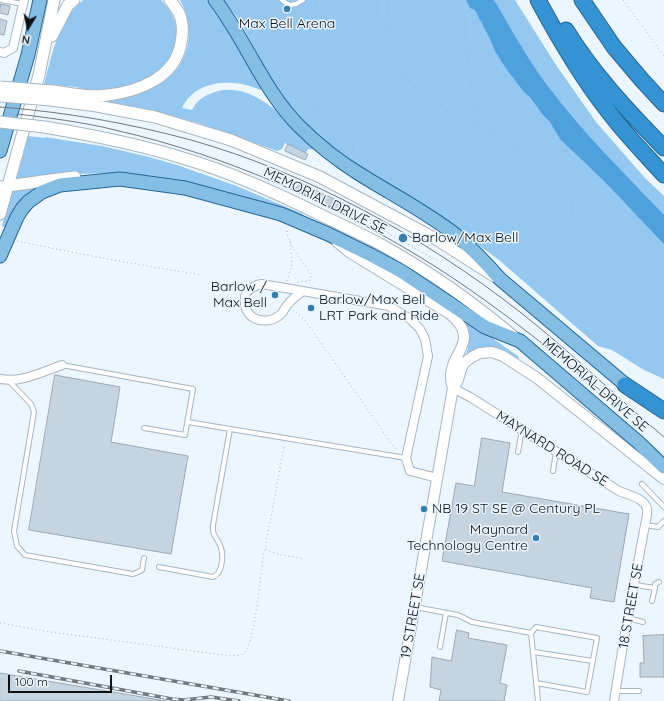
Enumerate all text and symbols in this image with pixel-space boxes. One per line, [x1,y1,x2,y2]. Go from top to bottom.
marker: Max Bell Arena [282,4,292,14]
north arrow [8,8,48,48]
place label: Max Bell Arena [239,16,335,32]
text: N [21,32,31,47]
street label: MEMORIAL DRIVE SE [261,164,389,238]
place label: Barlow/Max Bell [412,230,518,246]
marker: Barlow/Max Bell [397,232,409,244]
place label: Barlow / Max Bell [211,279,267,312]
marker: Barlow / Max Bell [270,290,280,300]
place label: Barlow/Max Bell LRT Park and Ride [319,292,439,324]
marker: Barlow/Max Bell LRT Park and Ride [306,303,316,313]
street label: MEMORIAL DRIVE SE [539,334,651,436]
street label: MAYNARD ROAD SE [493,408,611,490]
place label: NB 19 ST SE @ Century PL [432,501,600,517]
marker: NB 19 ST SE @ Century PL [419,504,429,514]
place label: Maynard Technology Centre [407,522,528,554]
marker: Maynard Technology Centre [531,533,541,543]
street label: 18 STREET SE [615,562,647,650]
street label: 19 STREET SE [397,572,429,660]
scale bar [10,667,114,693]
text: 100 m [15,674,48,689]

